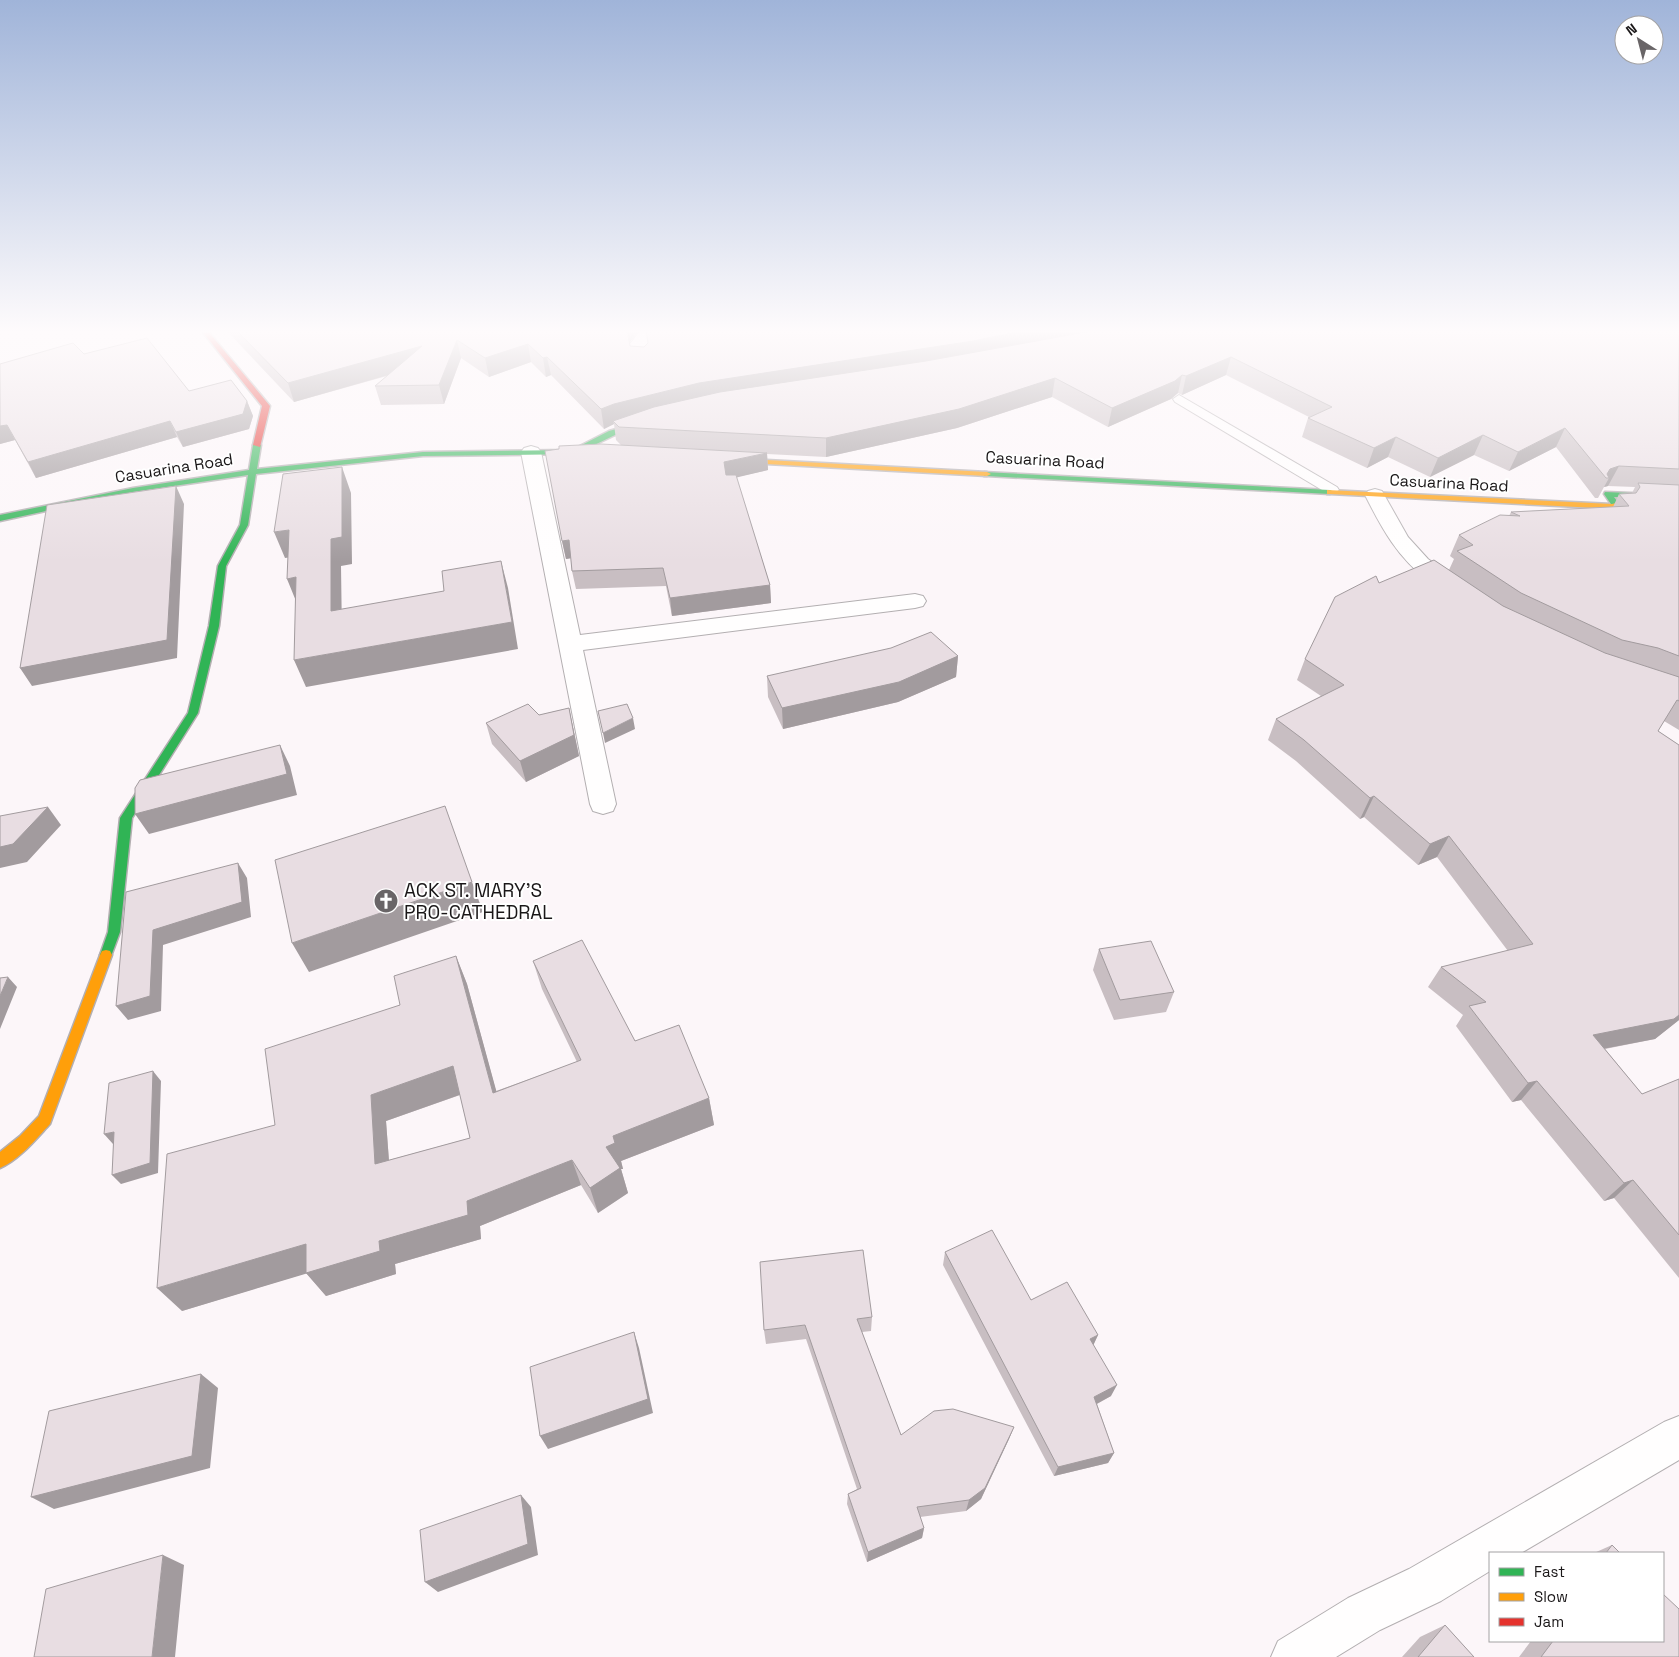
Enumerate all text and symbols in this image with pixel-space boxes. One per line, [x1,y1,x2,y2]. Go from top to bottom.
north arrow [1614,15,1664,65]
text: N [1622,19,1640,40]
street label: Casuarina Road [985,446,1105,474]
street label: Casuarina Road [113,448,235,488]
street label: Casuarina Road [1389,469,1509,497]
place label: ACK ST. MARY'S PRO-CATHEDRAL [404,878,553,925]
church icon: ACK ST. MARY'S PRO-CATHEDRAL [373,888,399,914]
legend [1489,1552,1664,1642]
text: Fast [1534,1562,1565,1581]
text: Slow [1534,1587,1568,1606]
text: Jam [1534,1612,1564,1631]

